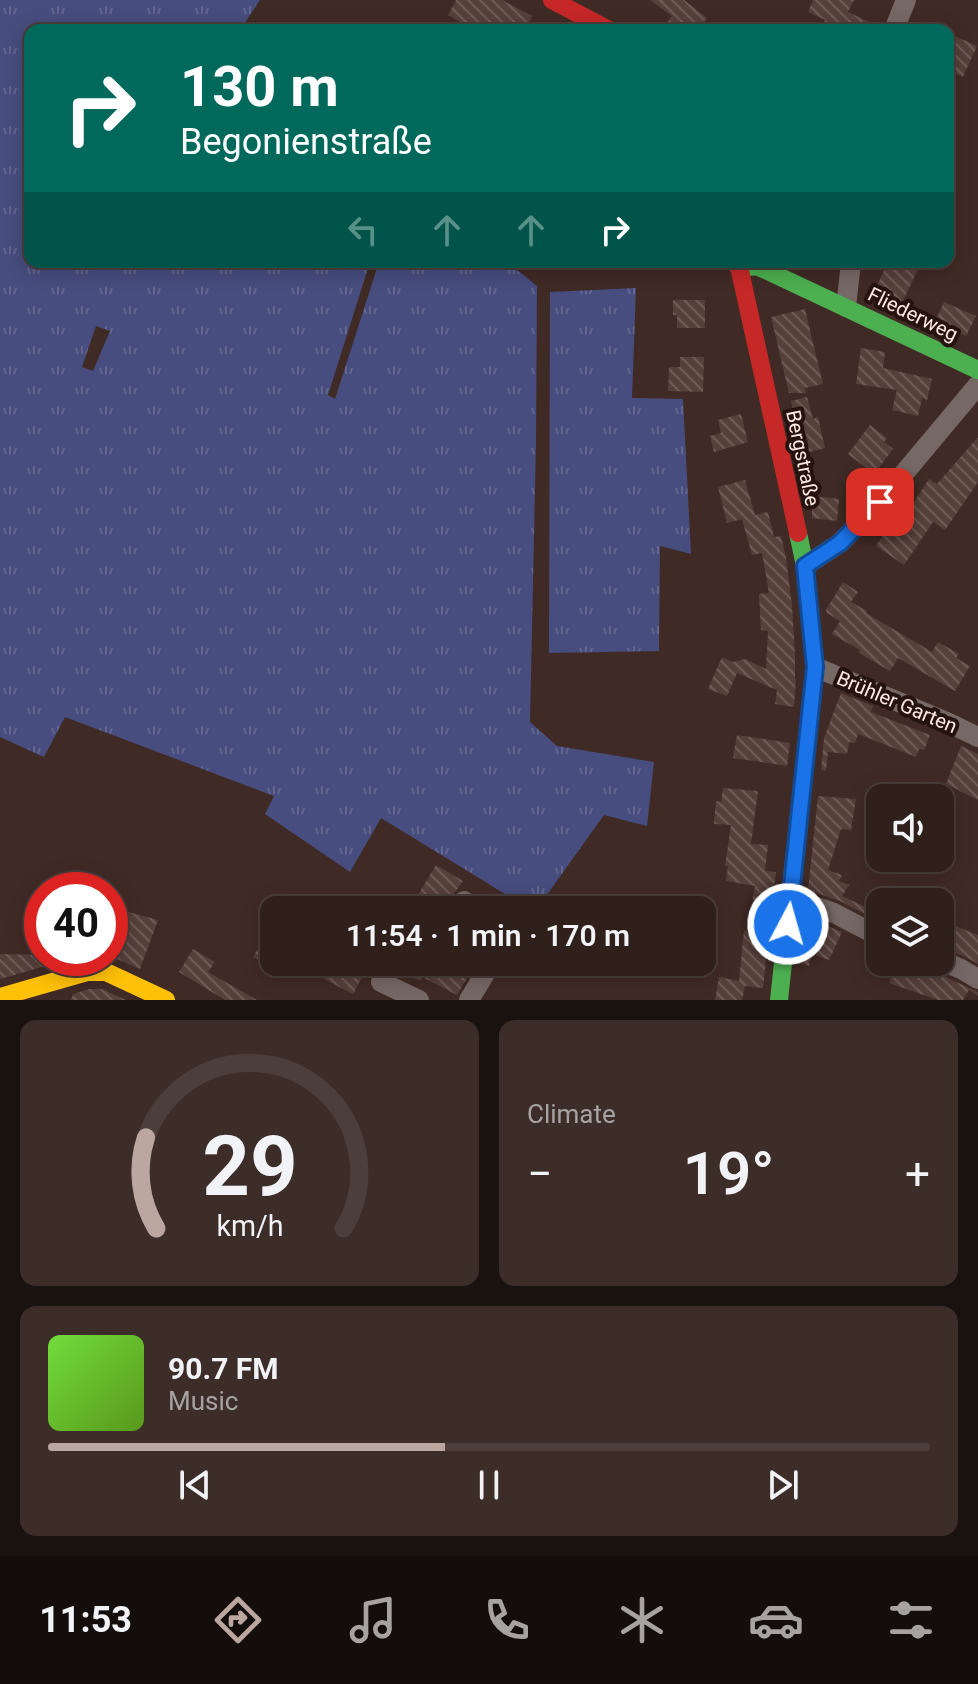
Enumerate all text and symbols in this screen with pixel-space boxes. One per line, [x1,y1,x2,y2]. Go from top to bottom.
text: 130 m [180,54,339,120]
icon: right [48,56,152,160]
text: Begonienstraße [180,121,432,163]
icon: left [341,208,385,252]
icon: ahead [425,208,469,252]
icon: ahead [509,208,553,252]
icon: right [593,208,637,252]
street label: Fliederweg [864,282,962,346]
street label: Bergstraße [781,408,825,508]
pin [846,468,914,536]
icon: arrive [858,480,902,524]
street label: Brühler Garten [833,666,961,738]
map controls [866,784,954,976]
button: sound [866,784,954,872]
speed limit sign: 40 [24,872,128,976]
position arrow [746,882,830,966]
button: layers [866,888,954,976]
text: 11:54 · 1 min · 170 m [346,918,630,953]
text: Climate [527,1099,616,1129]
text: 29 [202,1118,297,1215]
text: 19° [683,1138,774,1209]
text: − [527,1148,552,1200]
text: + [905,1148,930,1200]
text: km/h [216,1209,283,1243]
text: 90.7 FM [168,1351,279,1386]
text: Music [168,1386,238,1416]
icon: previous [173,1463,217,1507]
icon: pause [467,1463,511,1507]
icon: next [761,1463,805,1507]
icon: directions [210,1592,266,1648]
icon: music [345,1592,401,1648]
icon: phone [479,1592,535,1648]
icon: climate [614,1592,670,1648]
icon: car [748,1592,804,1648]
icon: filters [883,1592,939,1648]
text: 11:53 [39,1599,132,1641]

